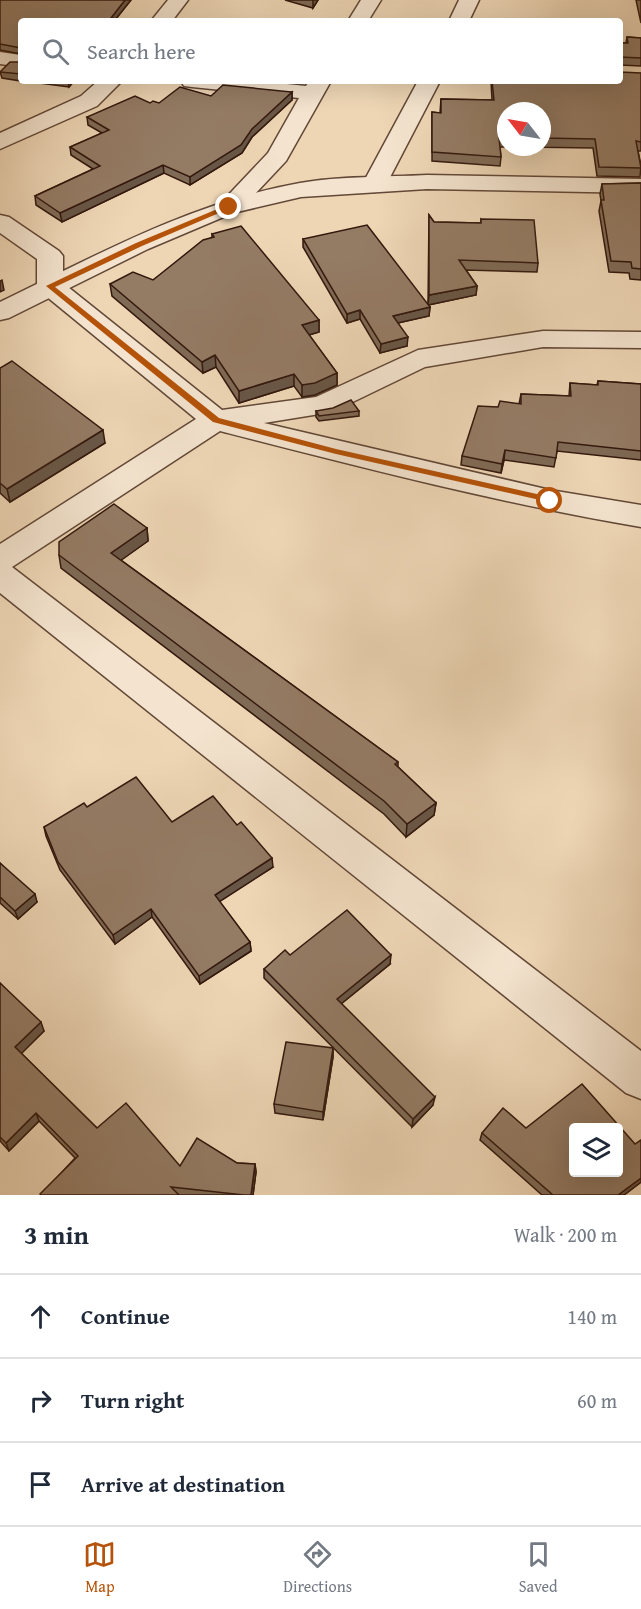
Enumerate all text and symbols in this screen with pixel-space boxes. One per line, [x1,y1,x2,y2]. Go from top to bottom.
search box [18,18,623,84]
icon: search [39,35,72,68]
text: Search here [87,35,196,67]
north arrow [497,102,551,156]
route end [215,193,241,219]
route start [536,487,562,513]
map controls [569,1123,623,1177]
button: layers [569,1123,623,1177]
text: 3 min [24,1215,89,1254]
text: Walk · 200 m [514,1220,617,1249]
icon: ahead [24,1300,57,1333]
text: Continue [81,1300,170,1332]
text: 140 m [567,1302,617,1331]
icon: right [24,1384,57,1417]
text: Turn right [81,1384,184,1416]
text: 60 m [577,1386,617,1415]
icon: arrive [24,1468,57,1501]
text: Arrive at destination [81,1468,285,1500]
tab: Map [83,1538,116,1598]
tab: Directions [283,1538,352,1598]
tab: Saved [519,1538,558,1598]

